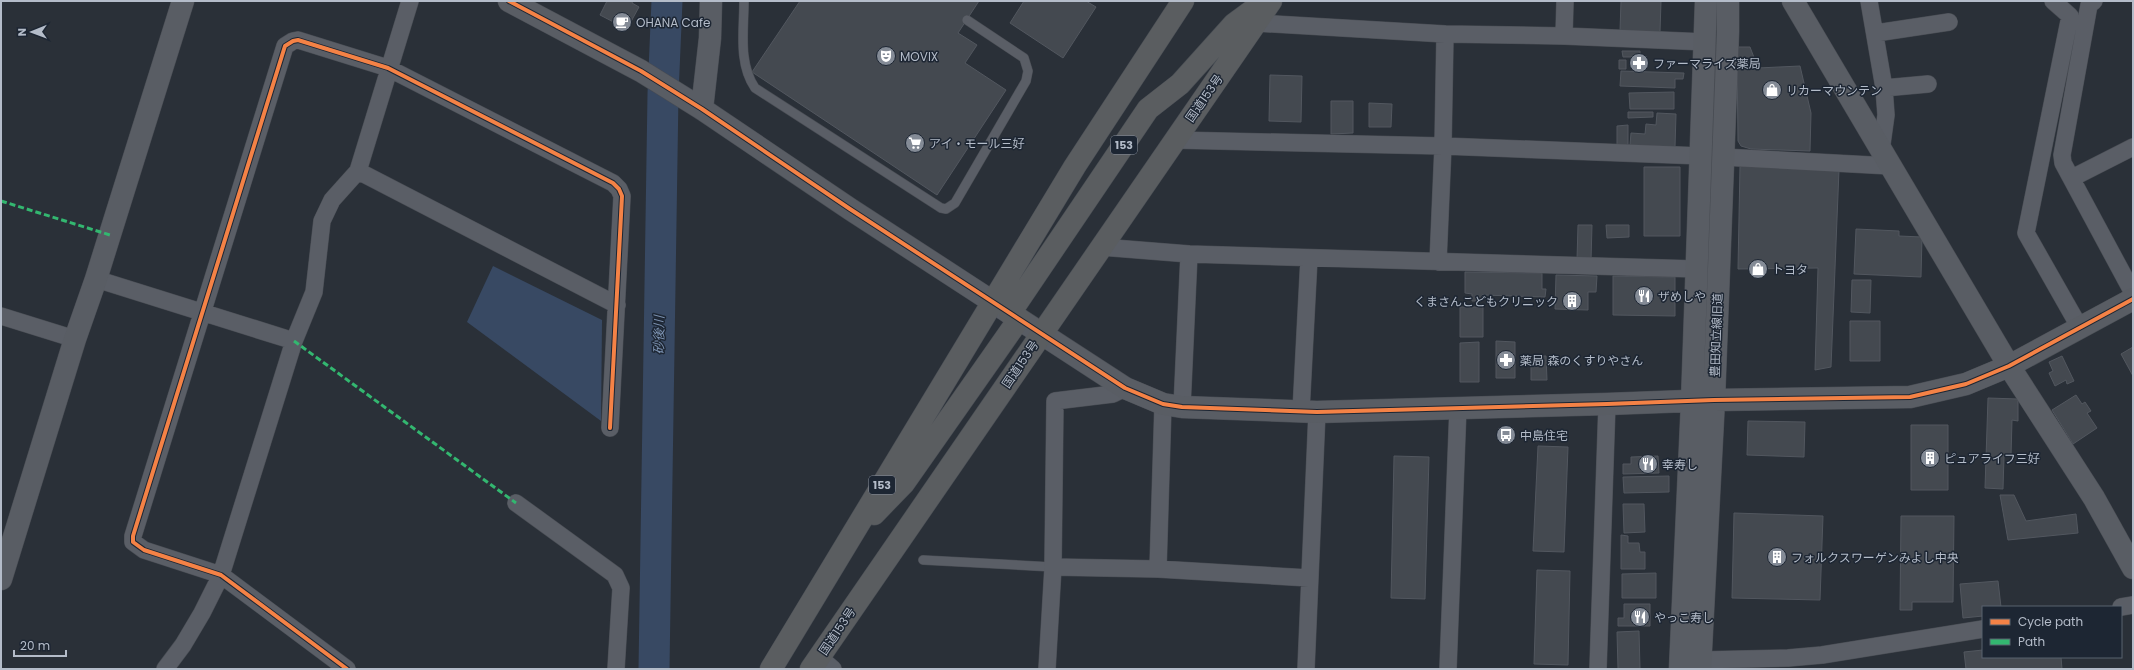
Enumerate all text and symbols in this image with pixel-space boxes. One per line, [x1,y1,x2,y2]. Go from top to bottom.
cafe icon: OHANA Cafe [611,11,633,33]
north arrow [12,12,52,52]
place label: OHANA Cafe [636,14,710,31]
text: N [14,28,30,36]
theatre icon: MOVIX [875,45,897,67]
place label: MOVIX [900,48,938,65]
pharmacy icon: ファーマライズ薬局 [1628,52,1650,74]
place label: ファーマライズ薬局 [1653,55,1761,72]
street label: 国道153号 [1181,71,1227,125]
shop icon: リカーマウンテン [1761,79,1783,101]
place label: リカーマウンテン [1786,82,1882,99]
supermarket icon: アイ・モール三好 [904,132,926,154]
place label: アイ・モール三好 [929,135,1024,152]
road number: 153 [1111,136,1137,154]
shop icon: トヨタ [1747,258,1769,280]
place label: トヨタ [1772,261,1808,278]
restaurant icon: ザめしや [1633,285,1655,307]
place label: ザめしや [1658,288,1706,305]
building icon: くまさんこどもクリニック [1561,290,1583,312]
place label: くまさんこどもクリニック [1414,293,1558,310]
street label: 豊田知立線旧道 [1706,293,1726,377]
water label: 砂後川 [649,313,669,355]
street label: 国道153号 [998,337,1042,391]
pharmacy icon: 薬局 森のくすりやさん [1495,349,1517,371]
place label: 薬局 森のくすりやさん [1520,352,1643,369]
bus stop icon: 中島住宅 [1495,424,1517,446]
place label: 中島住宅 [1520,427,1568,444]
building icon: ピュアライフ三好 [1919,447,1941,469]
place label: ピュアライフ三好 [1944,450,2040,467]
restaurant icon: 幸寿し [1637,453,1659,475]
place label: 幸寿し [1662,456,1698,473]
road number: 153 [869,476,895,494]
building icon: フォルクスワーゲンみよし中央 [1766,546,1788,568]
place label: フォルクスワーゲンみよし中央 [1791,549,1959,566]
street label: 国道153号 [815,604,859,658]
restaurant icon: やっこ寿し [1629,606,1651,628]
legend [1982,606,2122,658]
place label: やっこ寿し [1654,609,1714,626]
text: Cycle path [2018,613,2083,630]
scale bar [14,632,66,658]
text: Path [2018,633,2045,650]
text: 20 m [20,637,50,654]

